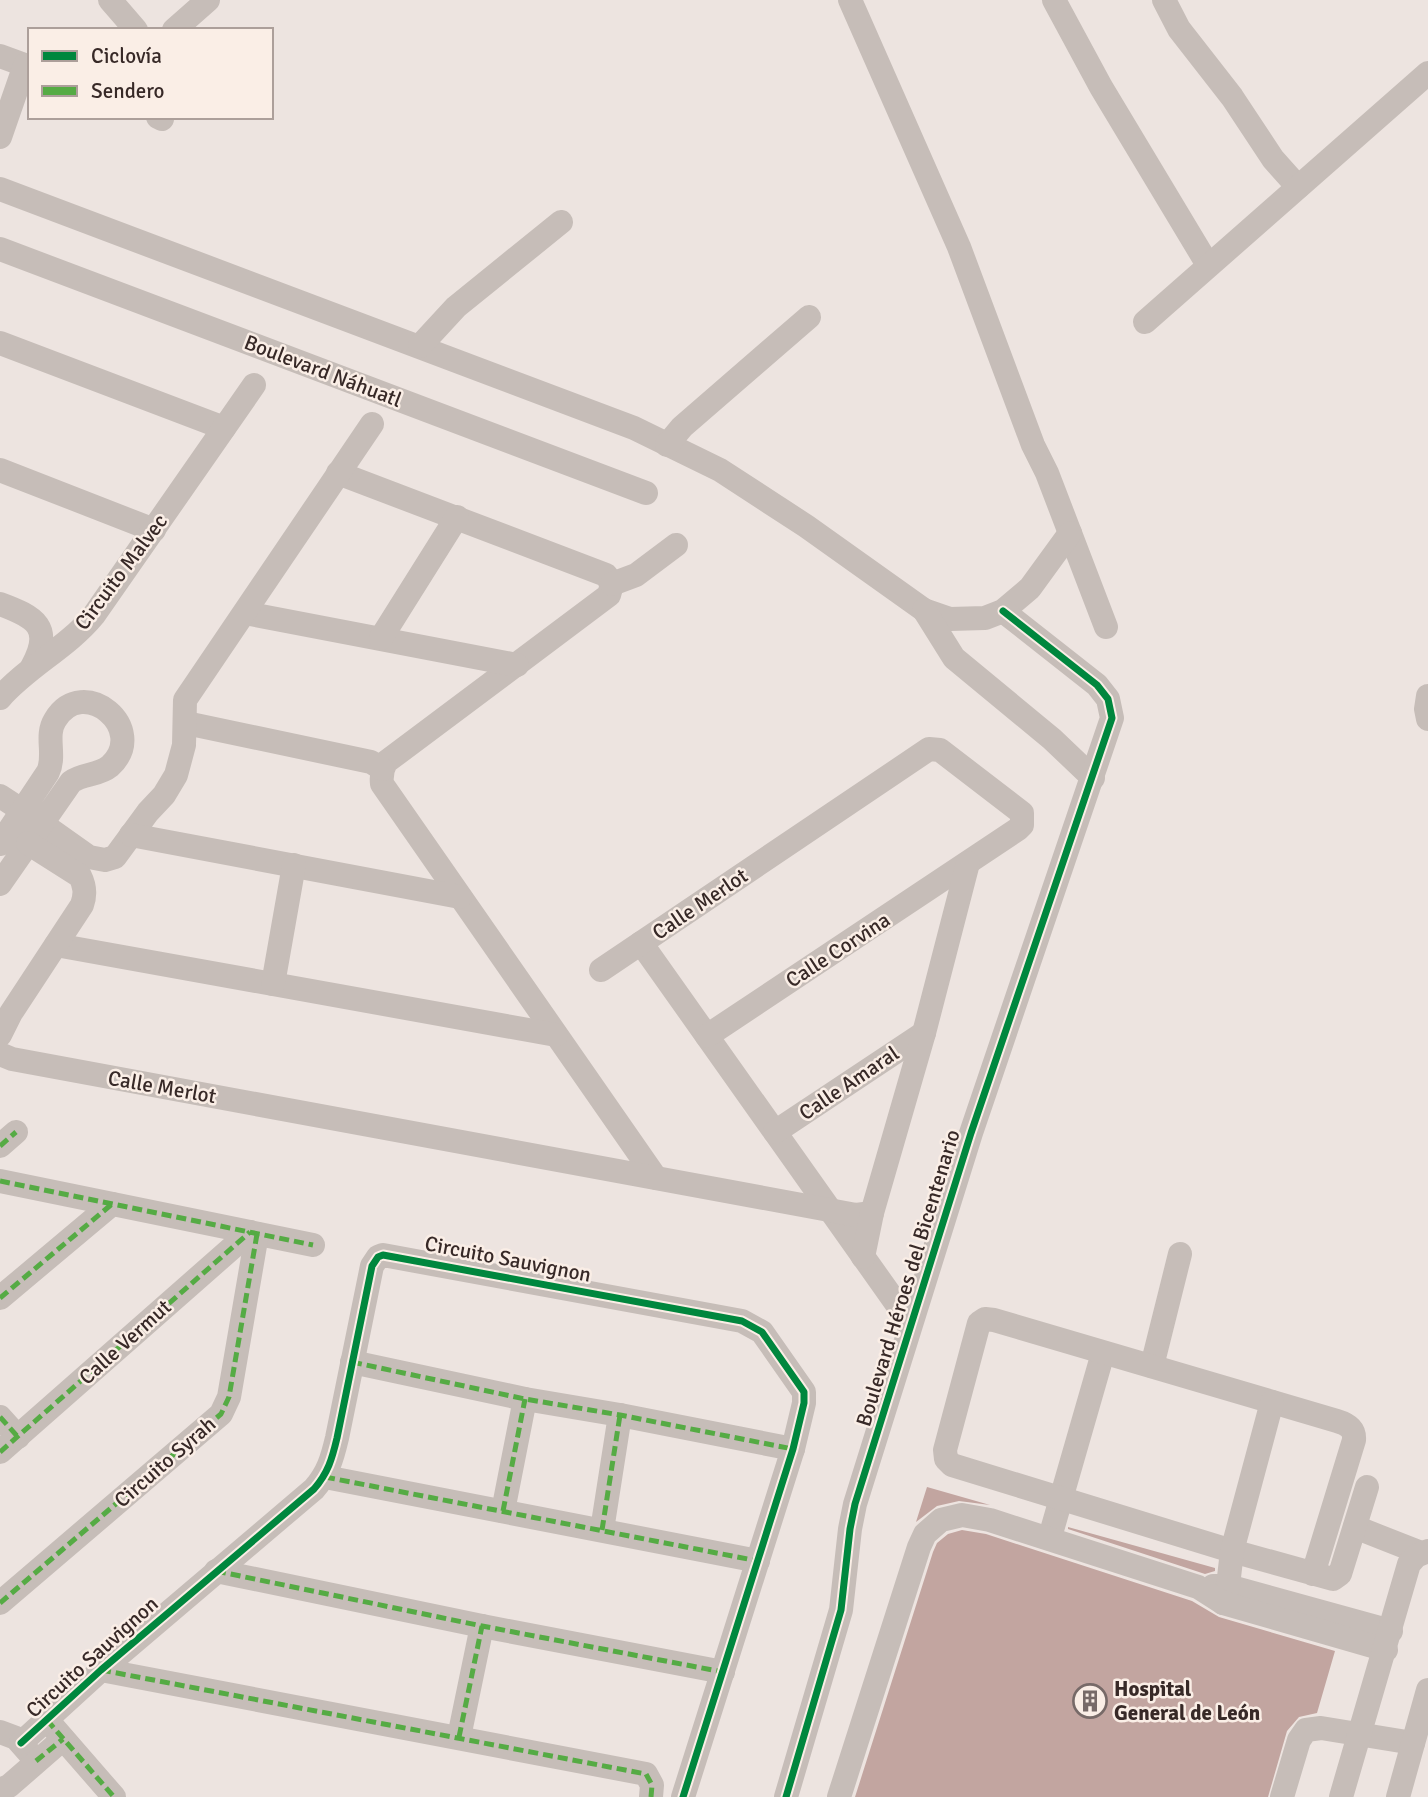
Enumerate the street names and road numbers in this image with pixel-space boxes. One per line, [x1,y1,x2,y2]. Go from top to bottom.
street label: Boulevard Náhuatl [241,329,405,413]
street label: Circuito Malvec [69,509,173,635]
street label: Calle Merlot [647,863,753,945]
street label: Calle Corvina [781,907,895,993]
street label: Calle Amaral [794,1040,904,1126]
street label: Calle Merlot [106,1065,218,1109]
street label: Boulevard Héroes del Bicentenario [850,1126,966,1430]
street label: Circuito Sauvignon [423,1230,593,1288]
street label: Calle Vermut [74,1294,176,1390]
street label: Circuito Syrah [109,1411,221,1513]
street label: Circuito Sauvignon [21,1591,163,1723]

